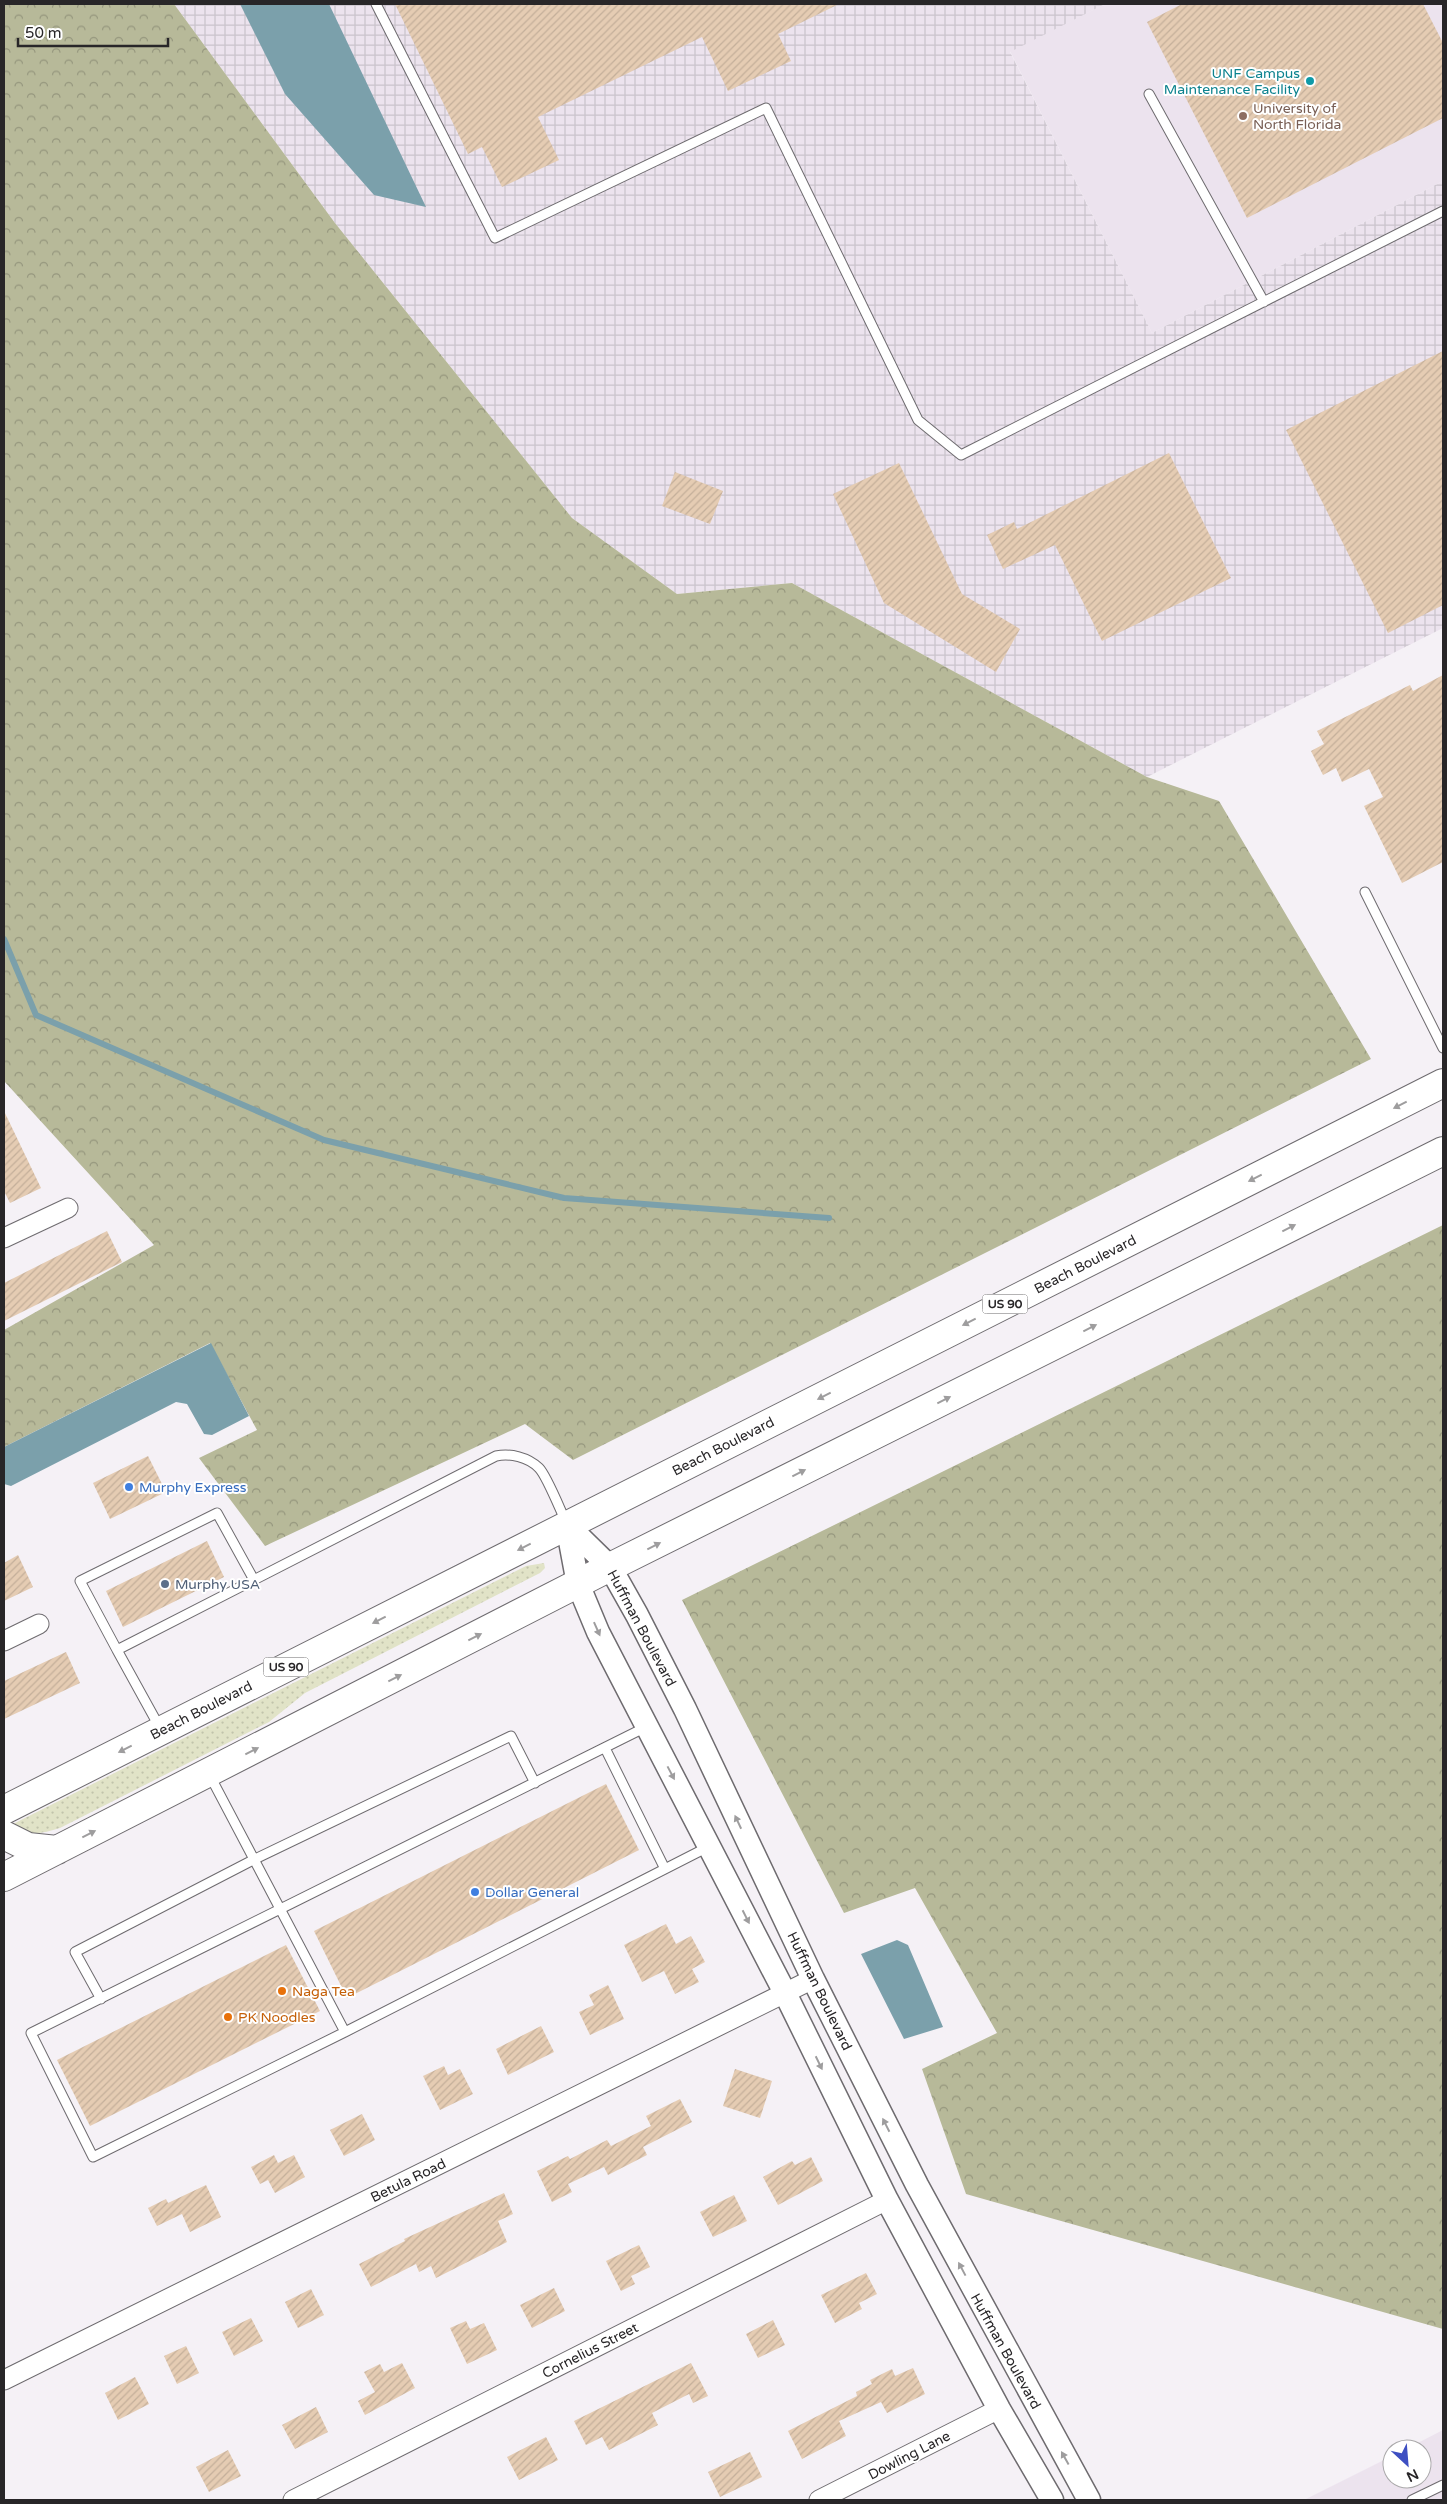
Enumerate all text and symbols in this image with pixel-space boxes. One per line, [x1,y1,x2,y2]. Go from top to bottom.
scale bar [18,15,168,47]
text: 50 m [25,24,62,42]
place label: UNF Campus Maintenance Facility [1164,65,1300,98]
marker: UNF Campus Maintenance Facility [1304,75,1316,87]
place label: University of North Florida [1253,100,1341,133]
marker: University of North Florida [1237,110,1249,122]
one-way arrow [1393,1101,1407,1109]
one-way arrow [1247,1174,1262,1182]
one-way arrow [1281,1224,1296,1232]
street label: Beach Boulevard [1031,1231,1139,1298]
road number: US 90 [982,1295,1028,1314]
one-way arrow [962,1319,976,1327]
one-way arrow [1083,1324,1097,1332]
one-way arrow [817,1392,831,1400]
one-way arrow [937,1396,952,1404]
street label: Beach Boulevard [669,1413,777,1480]
one-way arrow [792,1469,806,1477]
place label: Murphy Express [139,1479,247,1496]
marker: Murphy Express [123,1481,135,1493]
one-way arrow [647,1542,661,1550]
one-way arrow [517,1543,531,1551]
street label: Huffman Boulevard [604,1567,680,1690]
place label: Murphy USA [175,1576,260,1593]
marker: Murphy USA [159,1578,171,1590]
one-way arrow [372,1616,386,1624]
one-way arrow [593,1622,601,1636]
one-way arrow [468,1633,482,1641]
road number: US 90 [264,1658,308,1676]
one-way arrow [388,1674,402,1682]
street label: Beach Boulevard [147,1677,255,1744]
one-way arrow [117,1745,132,1753]
one-way arrow [245,1747,260,1755]
one-way arrow [667,1766,675,1781]
one-way arrow [734,1815,742,1829]
one-way arrow [82,1830,96,1838]
place label: Dollar General [485,1884,579,1901]
marker: Dollar General [469,1886,481,1898]
one-way arrow [742,1910,750,1924]
street label: Huffman Boulevard [783,1929,856,2053]
place label: Naga Tea [292,1983,355,2000]
marker: Naga Tea [276,1985,288,1997]
place label: PK Noodles [238,2009,316,2026]
marker: PK Noodles [222,2011,234,2023]
one-way arrow [815,2055,823,2070]
one-way arrow [882,2118,890,2132]
street label: Betula Road [368,2155,449,2206]
one-way arrow [958,2262,966,2276]
street label: Huffman Boulevard [967,2290,1044,2412]
street label: Cornelius Street [539,2319,642,2382]
street label: Dowling Lane [865,2427,953,2483]
north arrow [1382,2439,1432,2489]
one-way arrow [1061,2450,1069,2465]
text: N [1404,2465,1421,2485]

